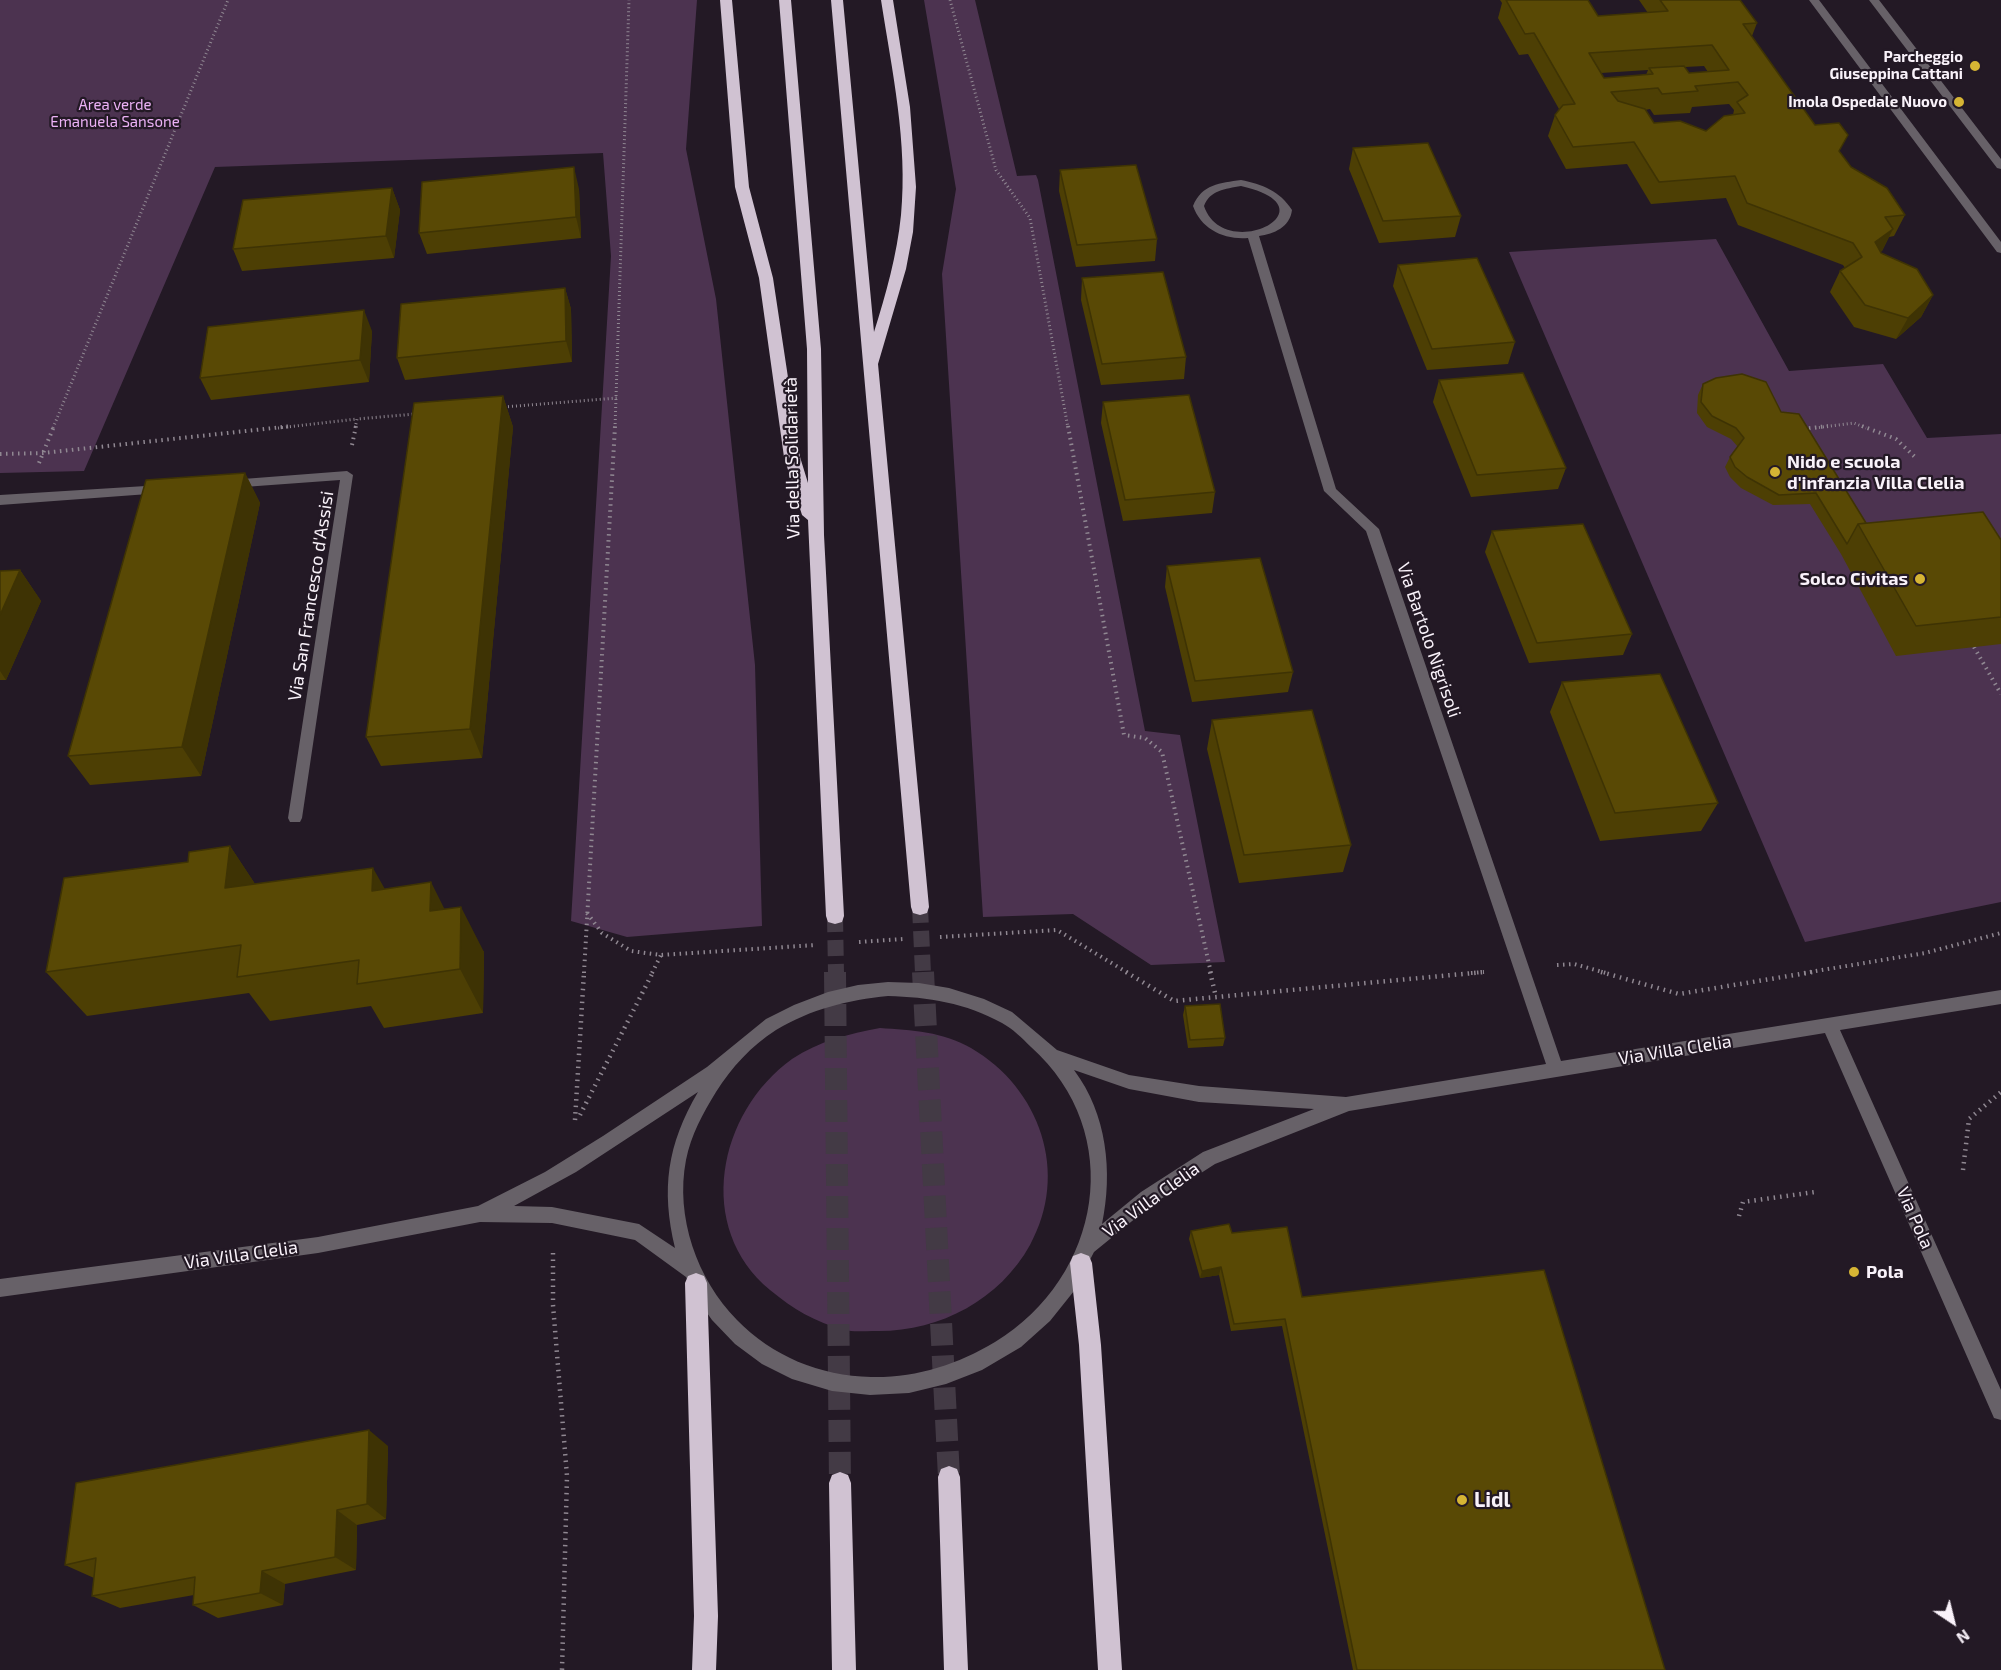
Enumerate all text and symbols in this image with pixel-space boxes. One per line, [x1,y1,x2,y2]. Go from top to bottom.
place label: Parcheggio Giuseppina Cattani [1830,48,1963,83]
marker: Parcheggio Giuseppina Cattani [1968,59,1982,73]
place label: Imola Ospedale Nuovo [1788,93,1947,111]
marker: Imola Ospedale Nuovo [1952,95,1966,109]
park label: Area verde Emanuela Sansone [50,96,180,131]
street label: Via della Solidarietà [780,377,804,539]
place label: Nido e scuola d'infanzia Villa Clelia [1787,451,1964,494]
marker: Nido e scuola d'infanzia Villa Clelia [1768,465,1782,479]
street label: Via San Francesco d'Assisi [284,490,338,702]
street label: Via Bartolo Nigrisoli [1392,560,1466,720]
place label: Solco Civitas [1799,568,1908,590]
marker: Solco Civitas [1913,572,1927,586]
street label: Via Villa Clelia [1617,1030,1733,1070]
street label: Via Villa Clelia [1098,1158,1204,1242]
street label: Via Pola [1892,1184,1938,1252]
street label: Via Villa Clelia [183,1236,299,1274]
place label: Pola [1866,1261,1904,1283]
marker: Pola [1847,1265,1861,1279]
place label: Lidl [1474,1487,1510,1513]
marker: Lidl [1455,1493,1469,1507]
north arrow [1923,1592,1983,1652]
text: N [1953,1626,1974,1648]

